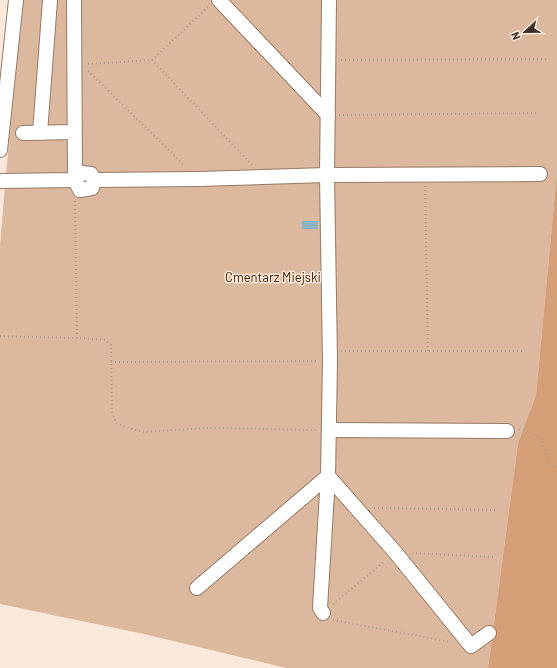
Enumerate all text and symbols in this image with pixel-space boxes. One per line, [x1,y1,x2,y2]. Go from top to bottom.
north arrow [505,12,545,52]
text: N [508,30,523,42]
park label: Cmentarz Miejski [225,269,321,285]

